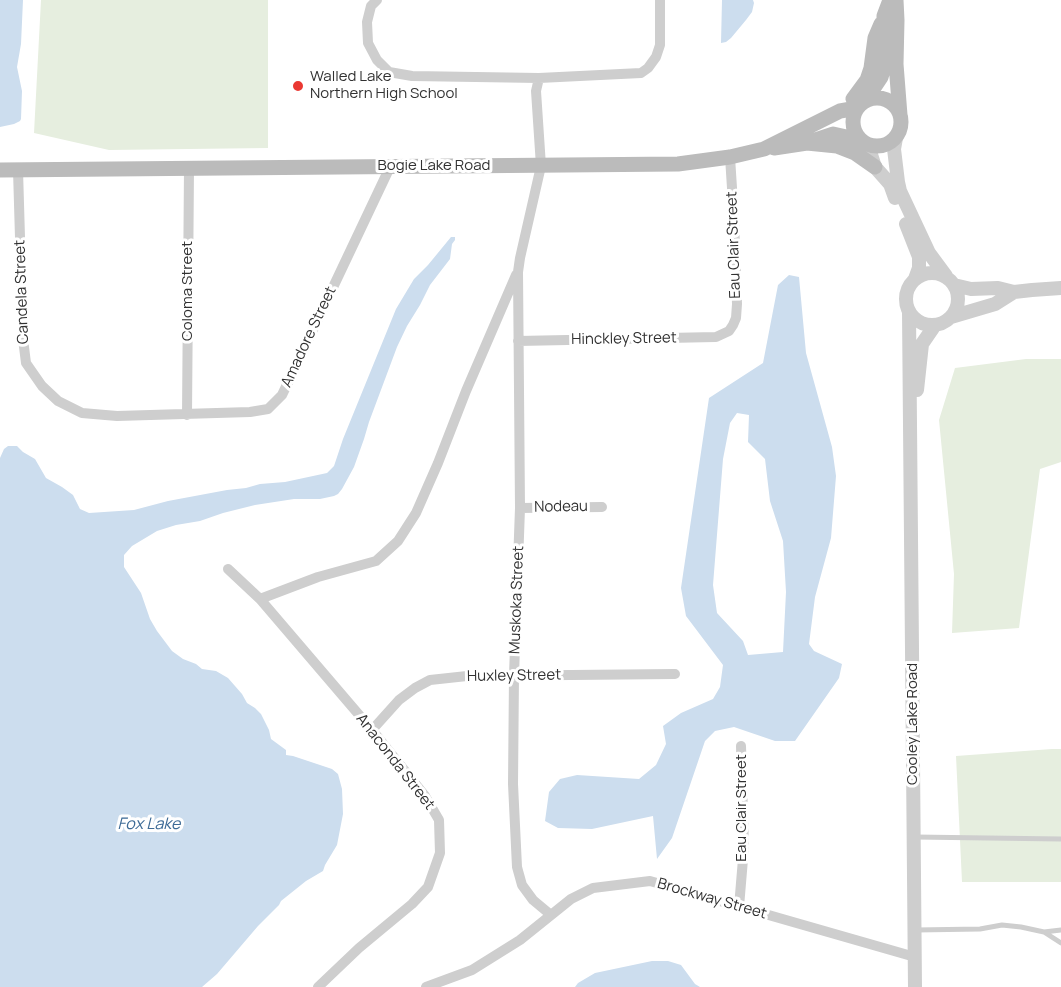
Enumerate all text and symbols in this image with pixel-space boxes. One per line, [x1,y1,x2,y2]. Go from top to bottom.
place label: Walled Lake Northern High School [310,68,458,103]
marker: Walled Lake Northern High School [291,79,305,93]
street label: Bogie Lake Road [378,157,490,175]
street label: Eau Clair Street [723,191,745,299]
street label: Candela Street [11,239,33,345]
street label: Coloma Street [179,241,197,341]
street label: Amadore Street [278,284,340,390]
street label: Hinckley Street [571,329,677,349]
street label: Nodeau [534,498,588,516]
street label: Muskoka Street [506,546,528,654]
street label: Cooley Lake Road [904,663,922,785]
street label: Huxley Street [467,666,561,686]
street label: Anaconda Street [352,710,438,814]
street label: Eau Clair Street [733,754,751,862]
water label: Fox Lake [118,815,180,835]
street label: Brockway Street [655,875,769,923]

